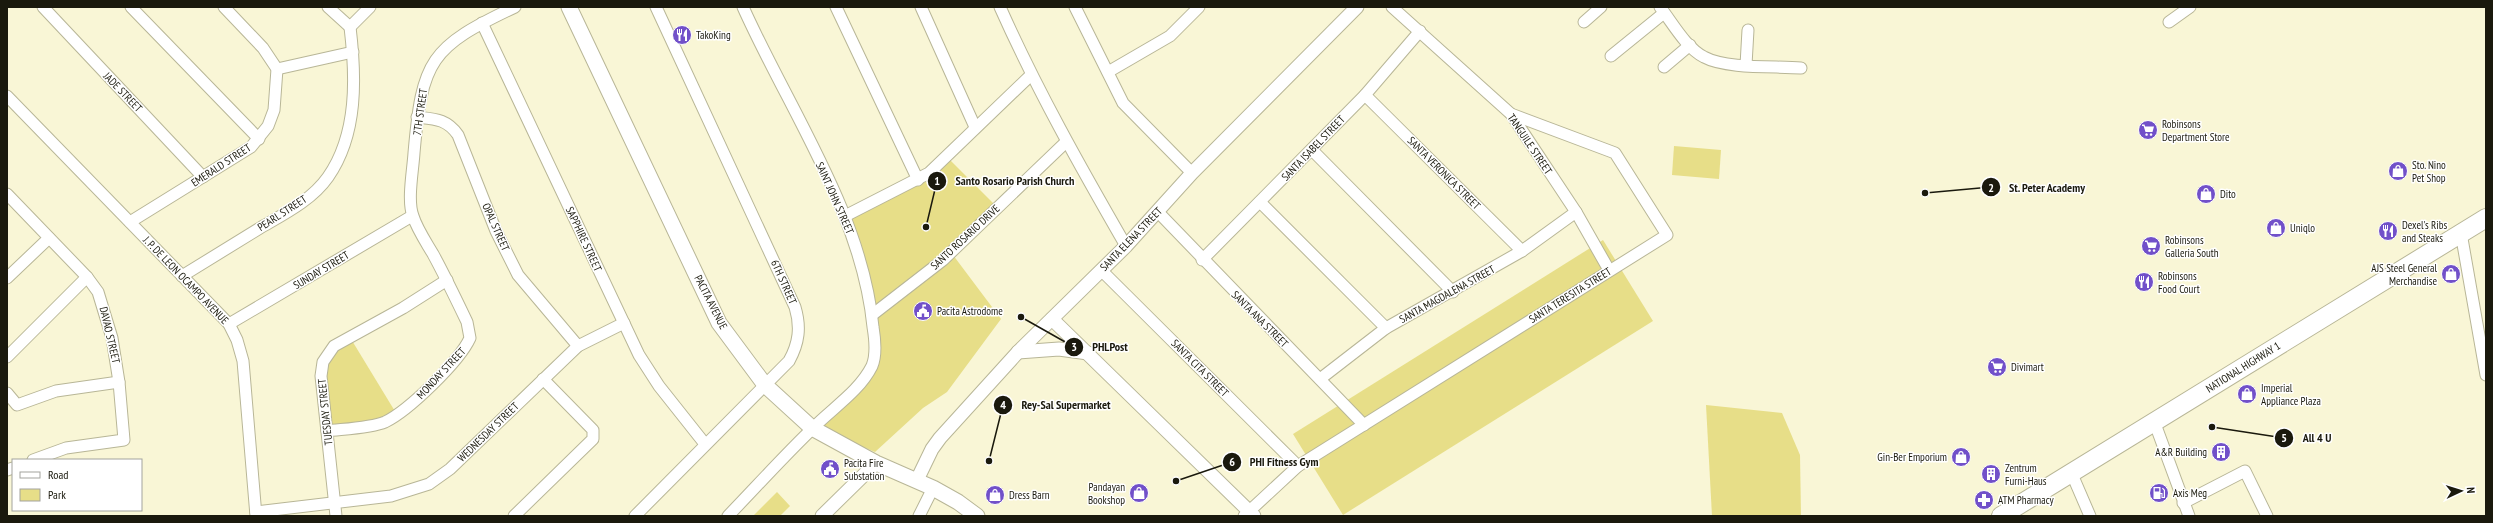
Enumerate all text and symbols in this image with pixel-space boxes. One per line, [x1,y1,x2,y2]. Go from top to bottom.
restaurant icon: TakoKing [671,24,693,46]
place label: TakoKing [696,28,731,42]
street label: JADE STREET [100,68,145,115]
street label: 7TH STREET [410,87,430,136]
street label: TANGUILE STREET [1505,111,1555,177]
street label: SANTA ISABEL STREET [1278,112,1348,184]
place label: Robinsons Department Store [2162,117,2230,144]
supermarket icon: Robinsons Department Store [2137,119,2159,141]
street label: SANTA VERONICA STREET [1405,134,1483,212]
street label: EMERALD STREET [188,140,254,190]
place label: Sto. Nino Pet Shop [2412,158,2446,185]
street label: SAINT JOHN STREET [813,160,857,236]
shop icon: Sto. Nino Pet Shop [2387,160,2409,182]
callout: Santo Rosario Parish Church [927,169,1082,193]
text: 1 [934,173,940,188]
text: Santo Rosario Parish Church [956,173,1074,188]
callout: St. Peter Academy [1981,175,2094,199]
text: 2 [1988,180,1994,195]
text: St. Peter Academy [2009,180,2085,195]
shop icon: Dito [2195,183,2217,205]
place label: Dito [2220,187,2236,201]
street label: PEARL STREET [255,192,309,234]
street label: OPAL STREET [479,201,513,253]
street label: SANTO ROSARIO DRIVE [928,201,1003,273]
street label: SAPPHIRE STREET [563,204,605,274]
street label: SANTA ELENA STREET [1097,204,1165,274]
shop icon: Uniqlo [2265,217,2287,239]
place label: Dexel's Ribs and Steaks [2402,218,2447,245]
restaurant icon: Dexel's Ribs and Steaks [2377,220,2399,242]
place label: Uniqlo [2290,221,2315,235]
street label: J. P. DE LEON OCAMPO AVENUE [140,232,232,327]
place label: Robinsons Galleria South [2165,233,2219,260]
supermarket icon: Robinsons Galleria South [2140,235,2162,257]
street label: SUNDAY STREET [290,248,352,292]
street label: 6TH STREET [768,258,800,307]
place label: AJS Steel General Merchandise [2371,261,2437,288]
street label: SANTA MAGDALENA STREET [1397,262,1497,326]
shop icon: AJS Steel General Merchandise [2440,263,2462,285]
street label: SANTA TERESITA STREET [1526,264,1614,326]
place label: Robinsons Food Court [2158,269,2200,296]
restaurant icon: Robinsons Food Court [2133,271,2155,293]
street label: PACITA AVENUE [691,272,731,332]
street label: SANTA ANA STREET [1229,288,1291,350]
public building icon: Pacita Astrodome [912,300,934,322]
place label: Pacita Astrodome [937,304,1003,318]
street label: DAVAO STREET [97,305,123,365]
callout: PHLPost [1064,335,1136,359]
street label: SANTA CITA STREET [1168,336,1232,400]
street label: NATIONAL HIGHWAY 1 [2203,338,2283,396]
text: 3 [1071,339,1077,354]
text: PHLPost [1092,339,1128,354]
street label: MONDAY STREET [414,344,468,402]
supermarket icon: Divimart [1986,356,2008,378]
place label: Divimart [2011,360,2044,374]
street label: TUESDAY STREET [315,378,335,446]
place label: Imperial Appliance Plaza [2261,381,2321,408]
shop icon: Imperial Appliance Plaza [2236,383,2258,405]
callout: Rey-Sal Supermarket [993,393,1118,417]
text: 4 [1000,397,1006,412]
text: Rey-Sal Supermarket [1021,397,1111,412]
street label: WEDNESDAY STREET [454,399,522,465]
callout: All 4 U [2274,426,2339,450]
text: 5 [2281,430,2287,445]
text: All 4 U [2302,430,2331,445]
building icon: A&R Building [2210,441,2232,463]
place label: A&R Building [2155,445,2207,459]
shop icon: Gin-Ber Emporium [1950,446,1972,468]
callout: PHI Fitness Gym [1222,450,1327,474]
place label: Gin-Ber Emporium [1877,450,1947,464]
text: 6 [1229,454,1235,469]
text: PHI Fitness Gym [1250,454,1318,469]
place label: Pacita Fire Substation [844,456,885,483]
public building icon: Pacita Fire Substation [819,458,841,480]
legend [12,459,142,511]
place label: Zentrum Furni-Haus [2005,461,2047,488]
building icon: Zentrum Furni-Haus [1980,463,2002,485]
text: Road [48,467,68,482]
north arrow [2441,471,2481,511]
place label: Pandayan Bookshop [1088,480,1125,507]
shop icon: Pandayan Bookshop [1128,482,1150,504]
fuel station icon: Axis Meg [2148,482,2170,504]
shop icon: Dress Barn [984,484,1006,506]
place label: Axis Meg [2173,486,2207,500]
text: Park [48,487,66,502]
text: N [2464,487,2478,494]
place label: Dress Barn [1009,488,1050,502]
pharmacy icon: ATM Pharmacy [1973,489,1995,511]
place label: ATM Pharmacy [1998,493,2054,507]

